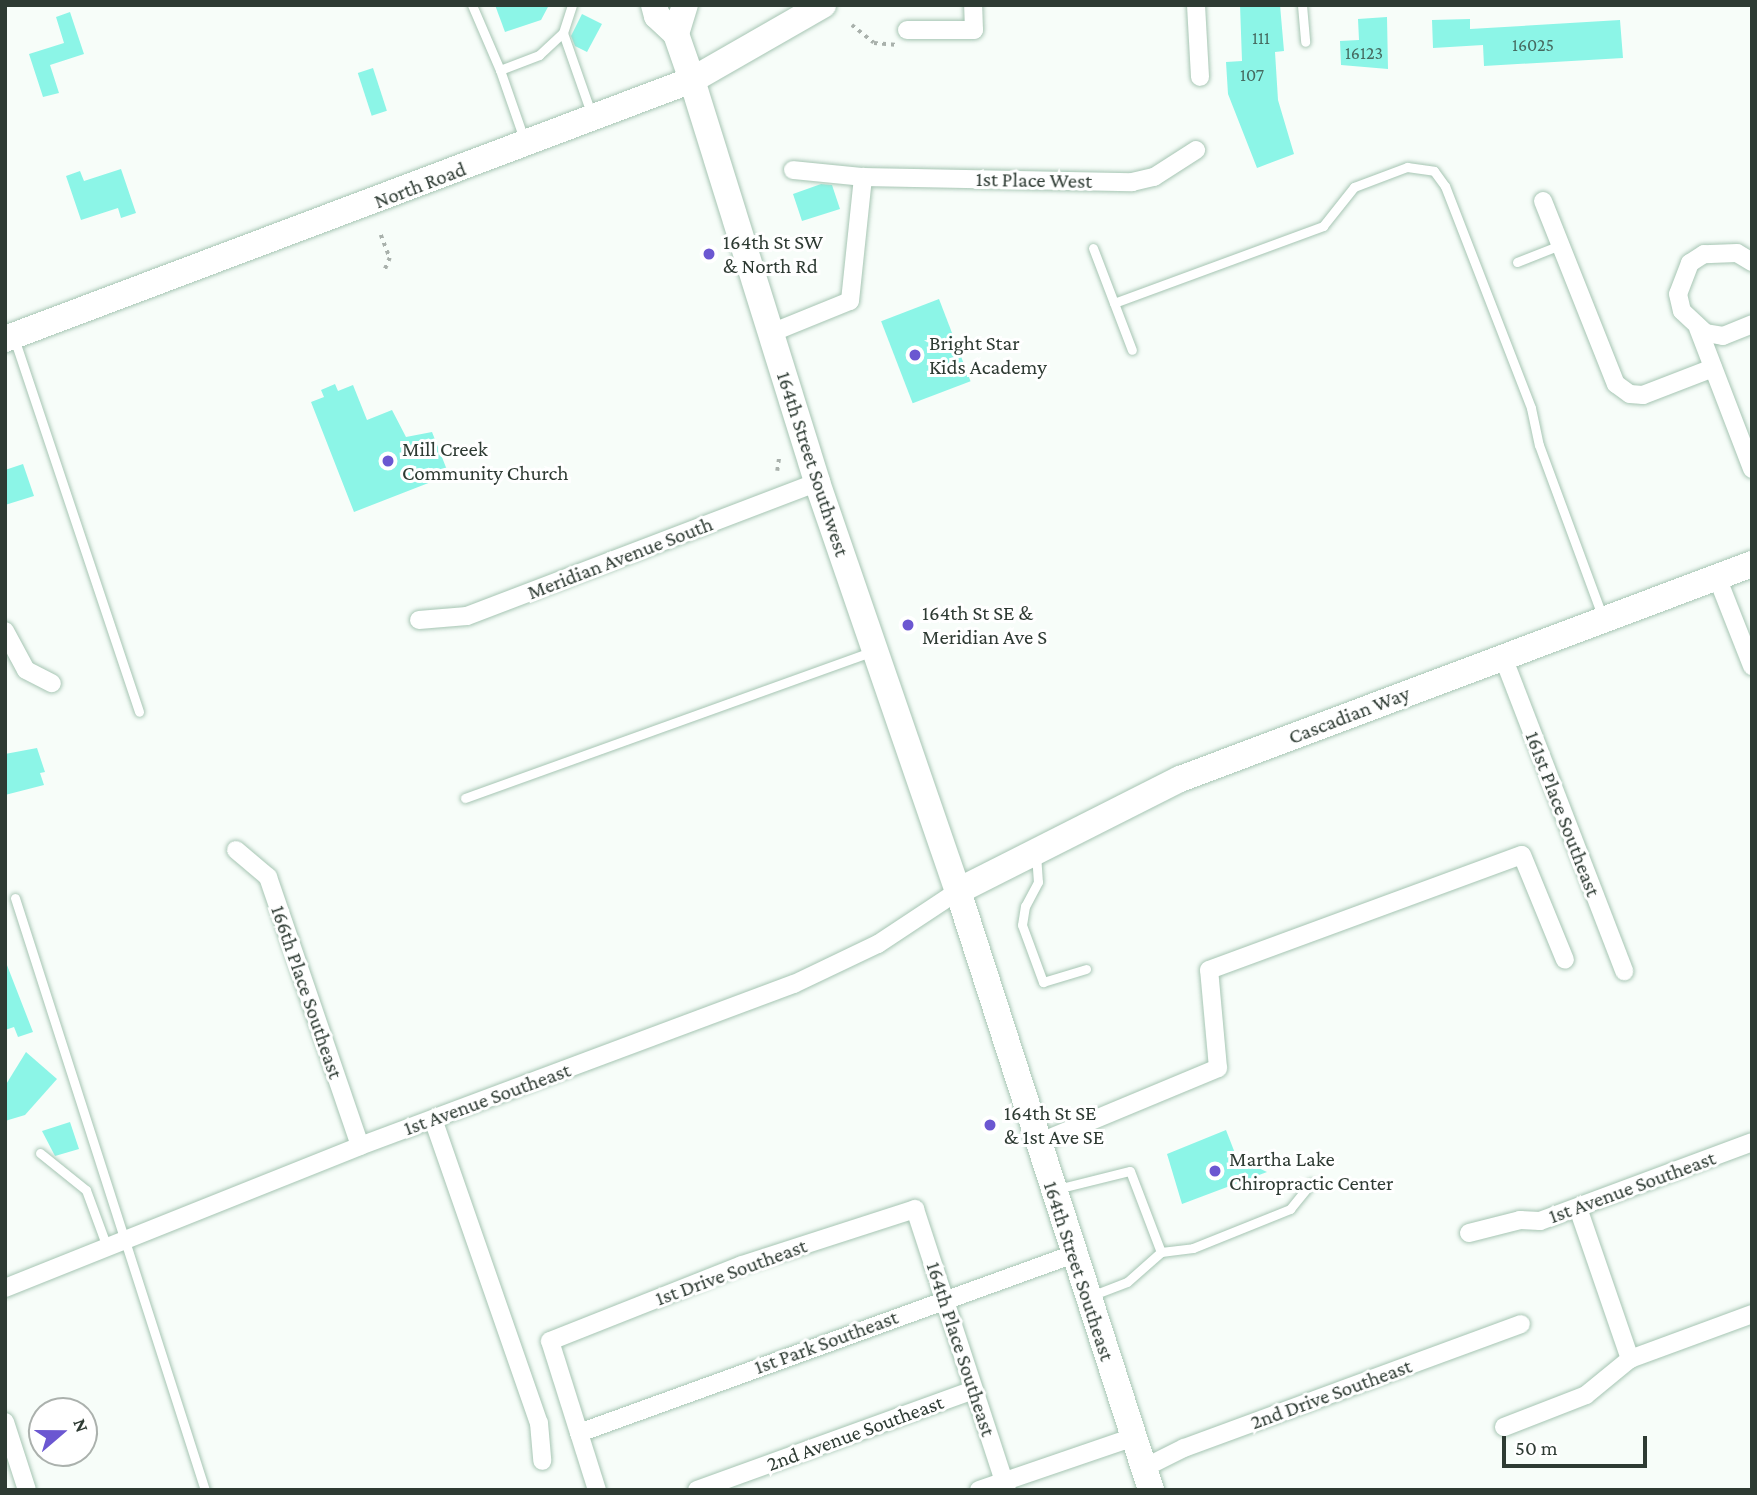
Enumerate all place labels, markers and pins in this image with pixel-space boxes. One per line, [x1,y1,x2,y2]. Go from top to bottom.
place label: 164th St SW & North Rd [723,229,823,279]
marker: 164th St SW & North Rd [701,246,717,262]
place label: Bright Star Kids Academy [929,330,1047,380]
marker: Bright Star Kids Academy [907,347,923,363]
place label: Mill Creek Community Church [402,436,569,486]
marker: Mill Creek Community Church [380,453,396,469]
place label: 164th St SE & Meridian Ave S [922,600,1047,650]
marker: 164th St SE & Meridian Ave S [900,617,916,633]
place label: 164th St SE & 1st Ave SE [1004,1100,1104,1150]
marker: 164th St SE & 1st Ave SE [982,1117,998,1133]
place label: Martha Lake Chiropractic Center [1229,1146,1393,1196]
marker: Martha Lake Chiropractic Center [1207,1163,1223,1179]

